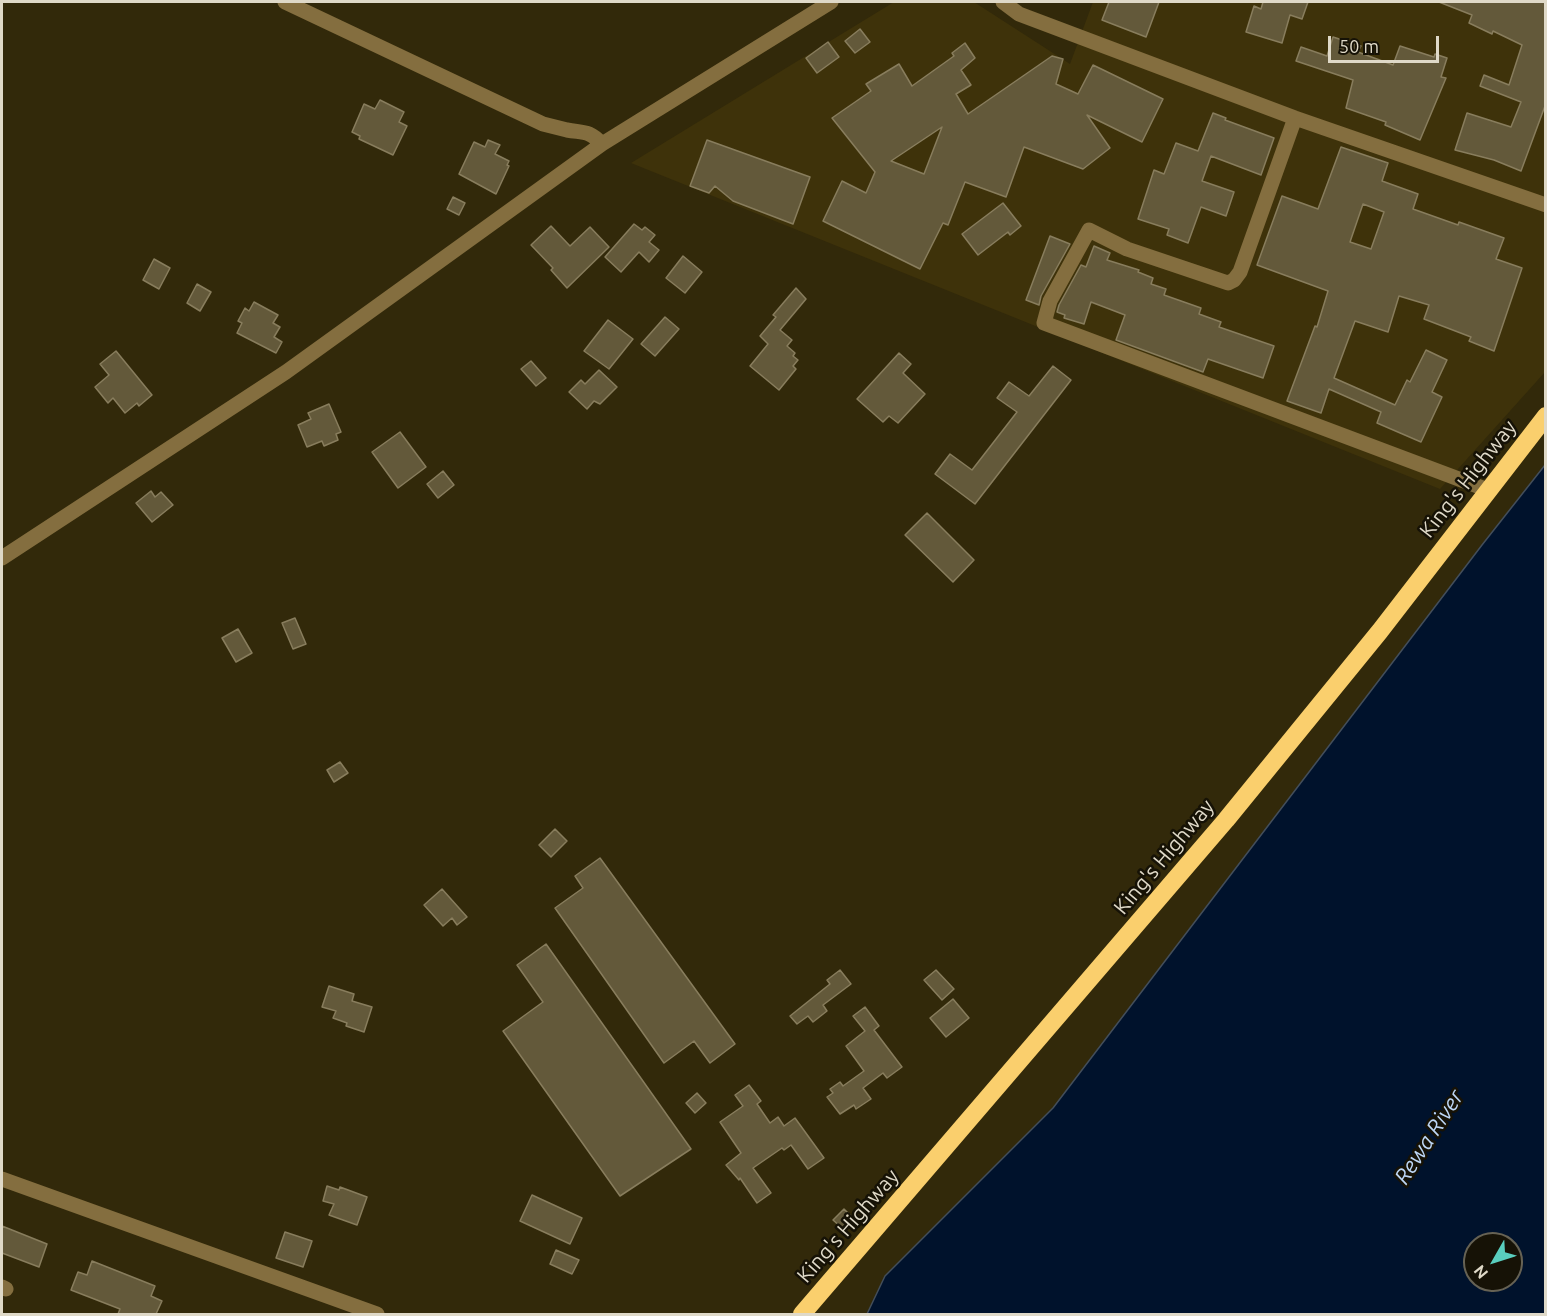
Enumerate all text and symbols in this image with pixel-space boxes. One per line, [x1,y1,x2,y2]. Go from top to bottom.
scale bar [1331,24,1442,62]
text: 50 m [1339,36,1379,56]
street label: King's Highway [1414,415,1522,543]
street label: King's Highway [1109,794,1219,920]
water label: Rewa River [1389,1085,1469,1189]
street label: King's Highway [792,1164,904,1288]
north arrow [1463,1232,1523,1292]
text: N [1470,1262,1491,1282]

